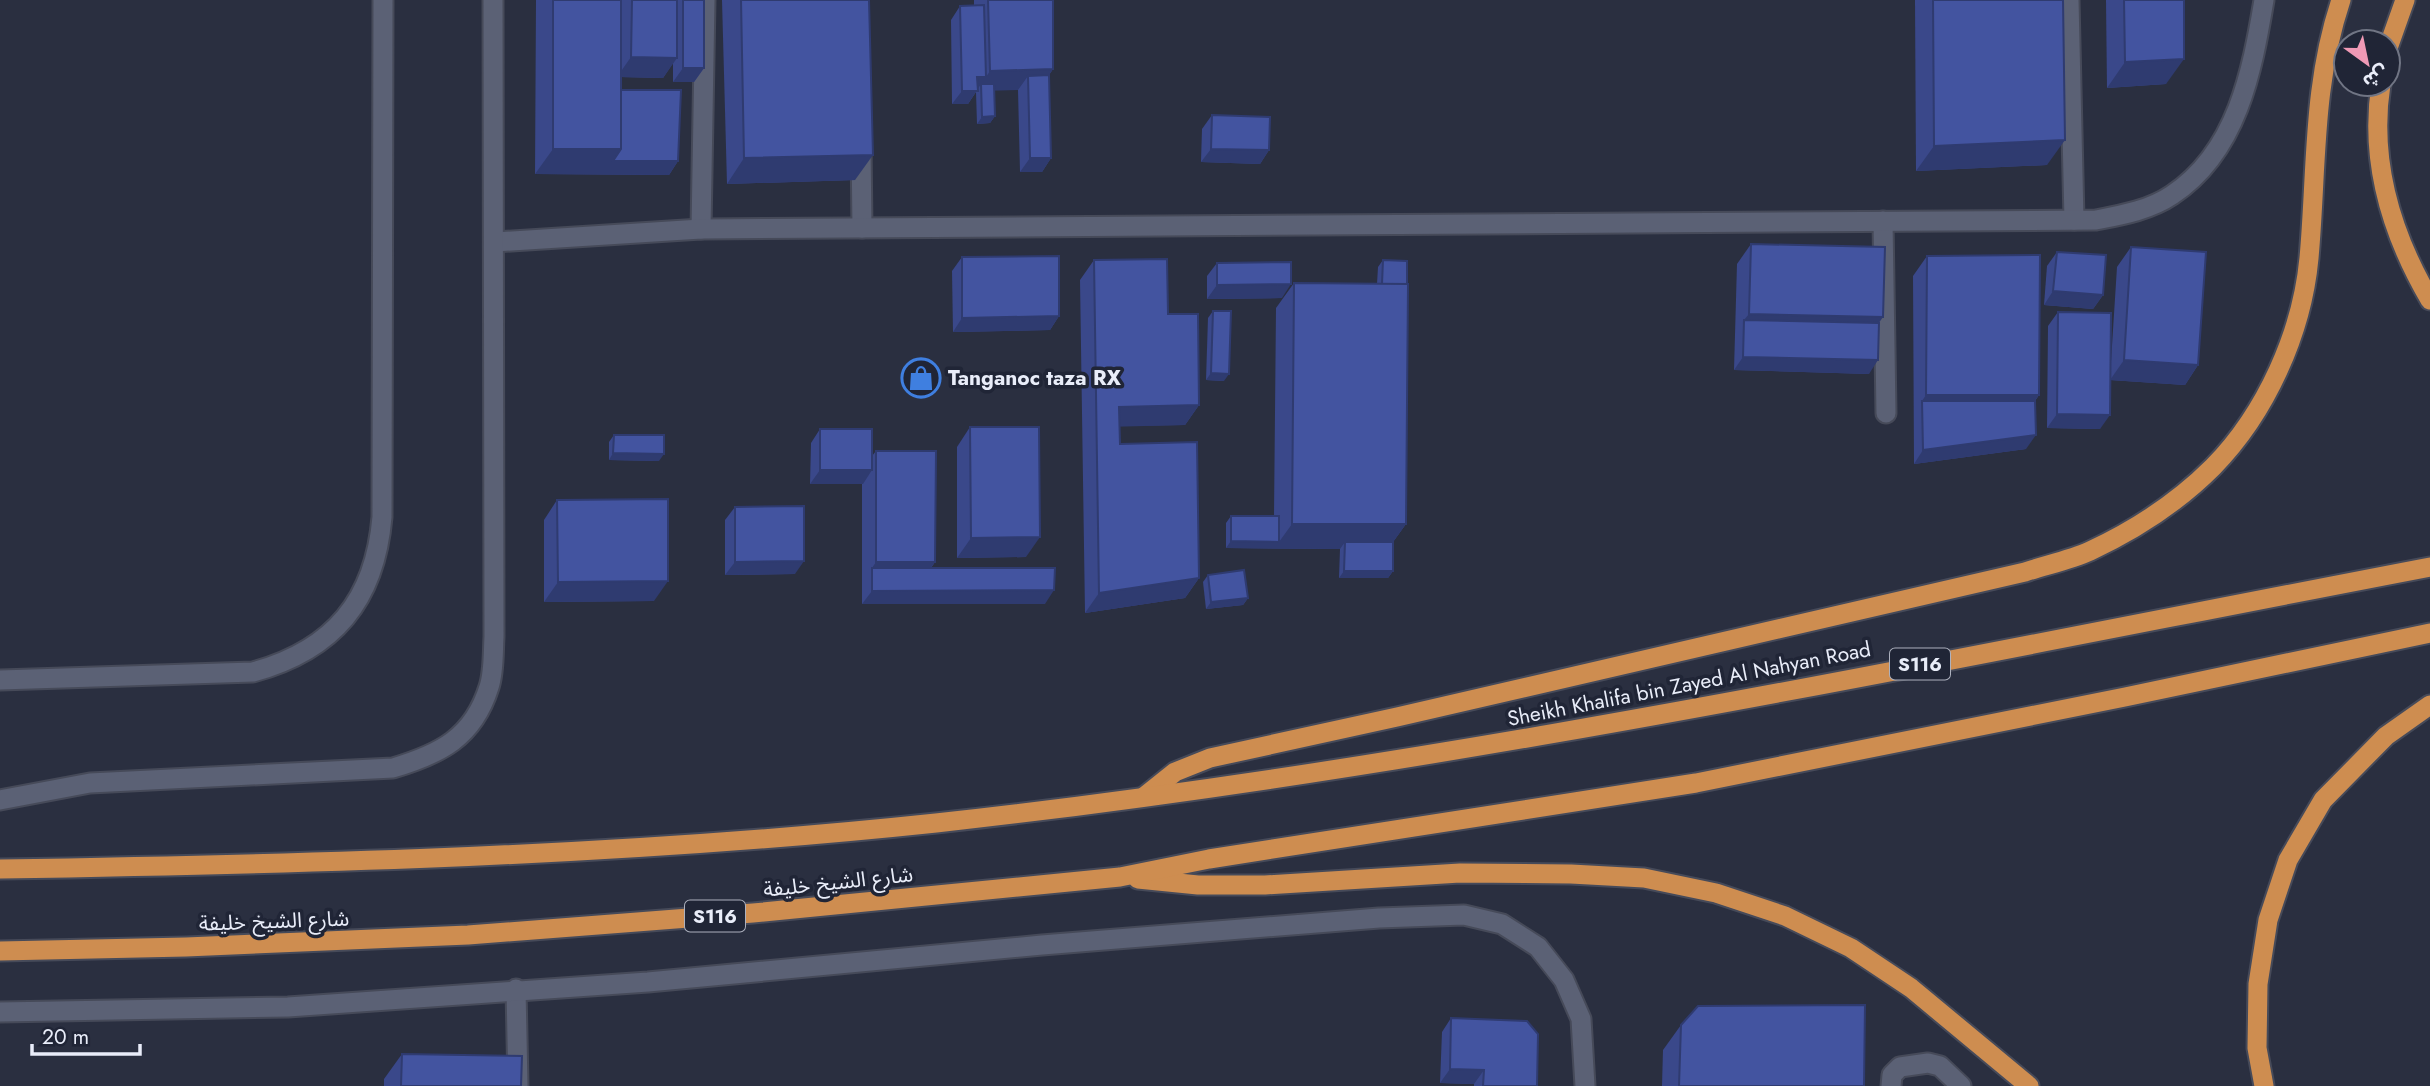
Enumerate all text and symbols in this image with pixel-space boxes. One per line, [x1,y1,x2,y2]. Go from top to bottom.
north arrow [2332,28,2402,98]
text: ش [2358,58,2394,95]
shop icon: Tanganoc taza RX [900,357,942,399]
place label: Tanganoc taza RX [948,363,1122,393]
street label: Sheikh Khalifa bin Zayed Al Nahyan Road [1505,634,1873,734]
road number: S116 [1890,649,1950,680]
street label: شارع الشيخ خليفة [762,859,914,905]
road number: S116 [685,900,745,932]
street label: شارع الشيخ خليفة [198,903,350,939]
scale bar [32,1012,140,1056]
text: 20 m [42,1022,89,1052]

